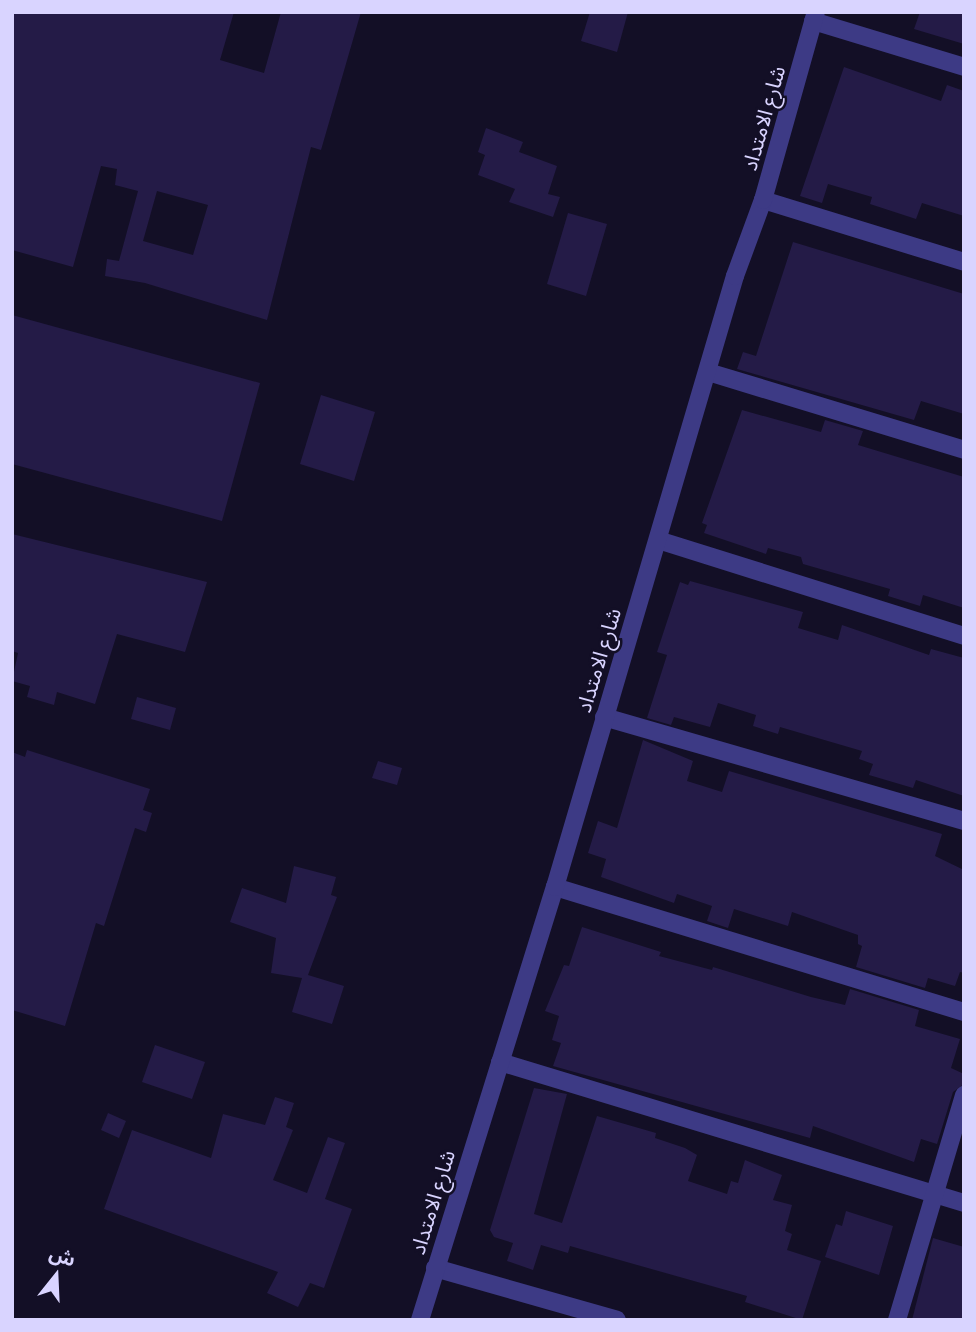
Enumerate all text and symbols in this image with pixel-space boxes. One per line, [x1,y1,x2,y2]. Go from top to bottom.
street label: شارع الامتداد [736,63,790,173]
street label: شارع الامتداد [570,605,626,715]
street label: شارع الامتداد [404,1147,460,1257]
text: ش [46,1238,80,1273]
north arrow [21,1241,91,1311]

